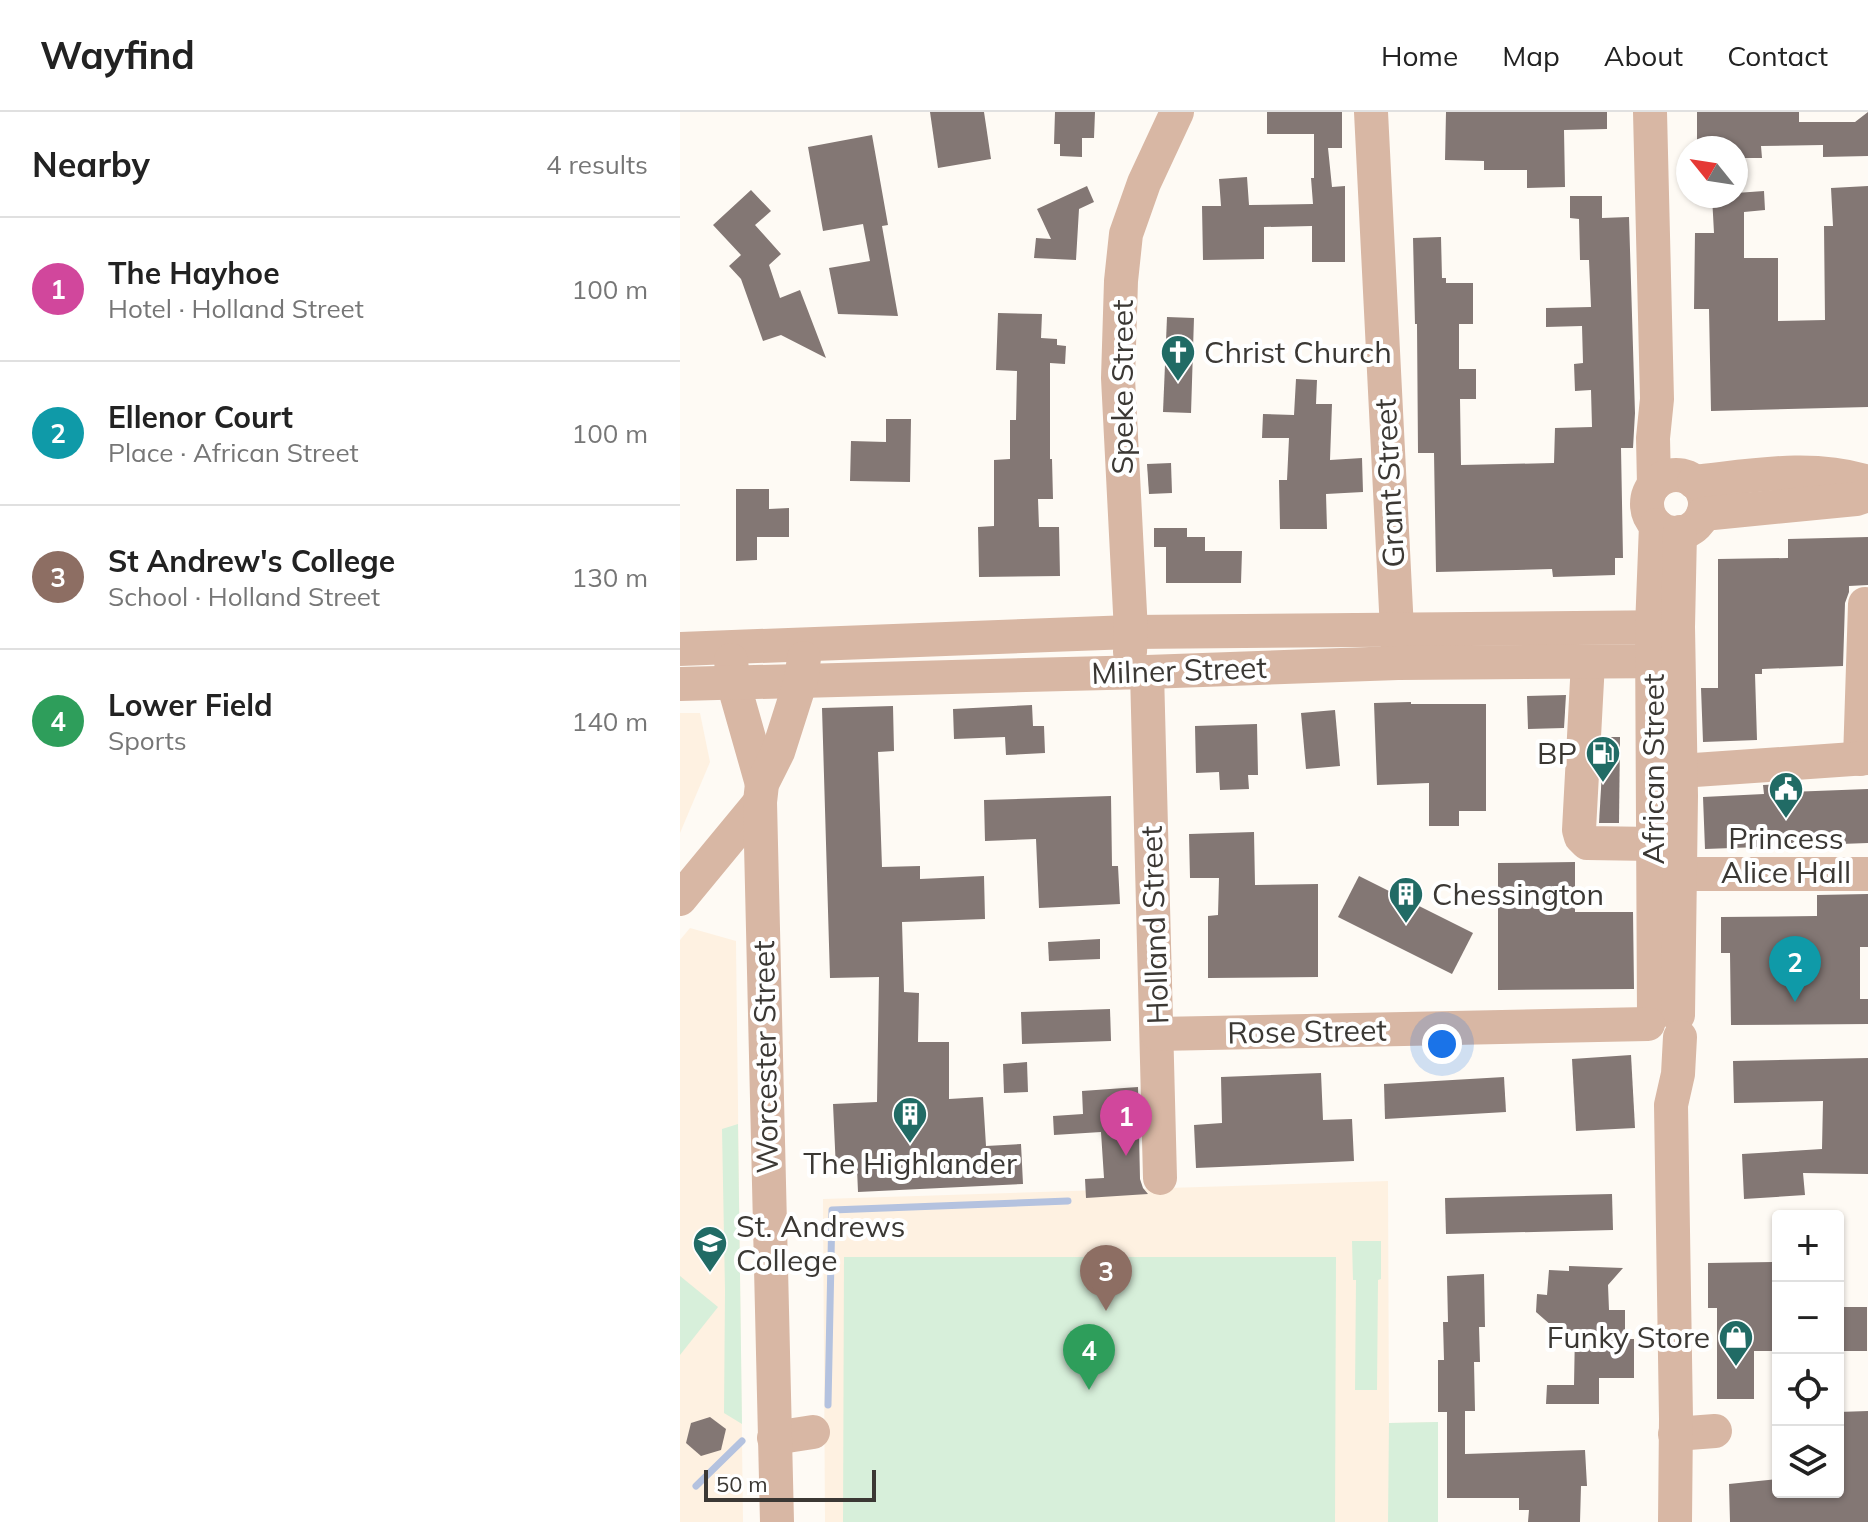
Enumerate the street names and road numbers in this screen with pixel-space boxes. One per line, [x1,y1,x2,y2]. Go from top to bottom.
street label: Speke Street [1103,299,1141,475]
street label: Grant Street [1366,397,1412,569]
street label: Milner Street [1091,648,1267,692]
street label: African Street [1634,673,1672,865]
street label: Holland Street [1132,825,1176,1025]
street label: Worcester Street [744,940,786,1174]
street label: Rose Street [1227,1011,1387,1051]

